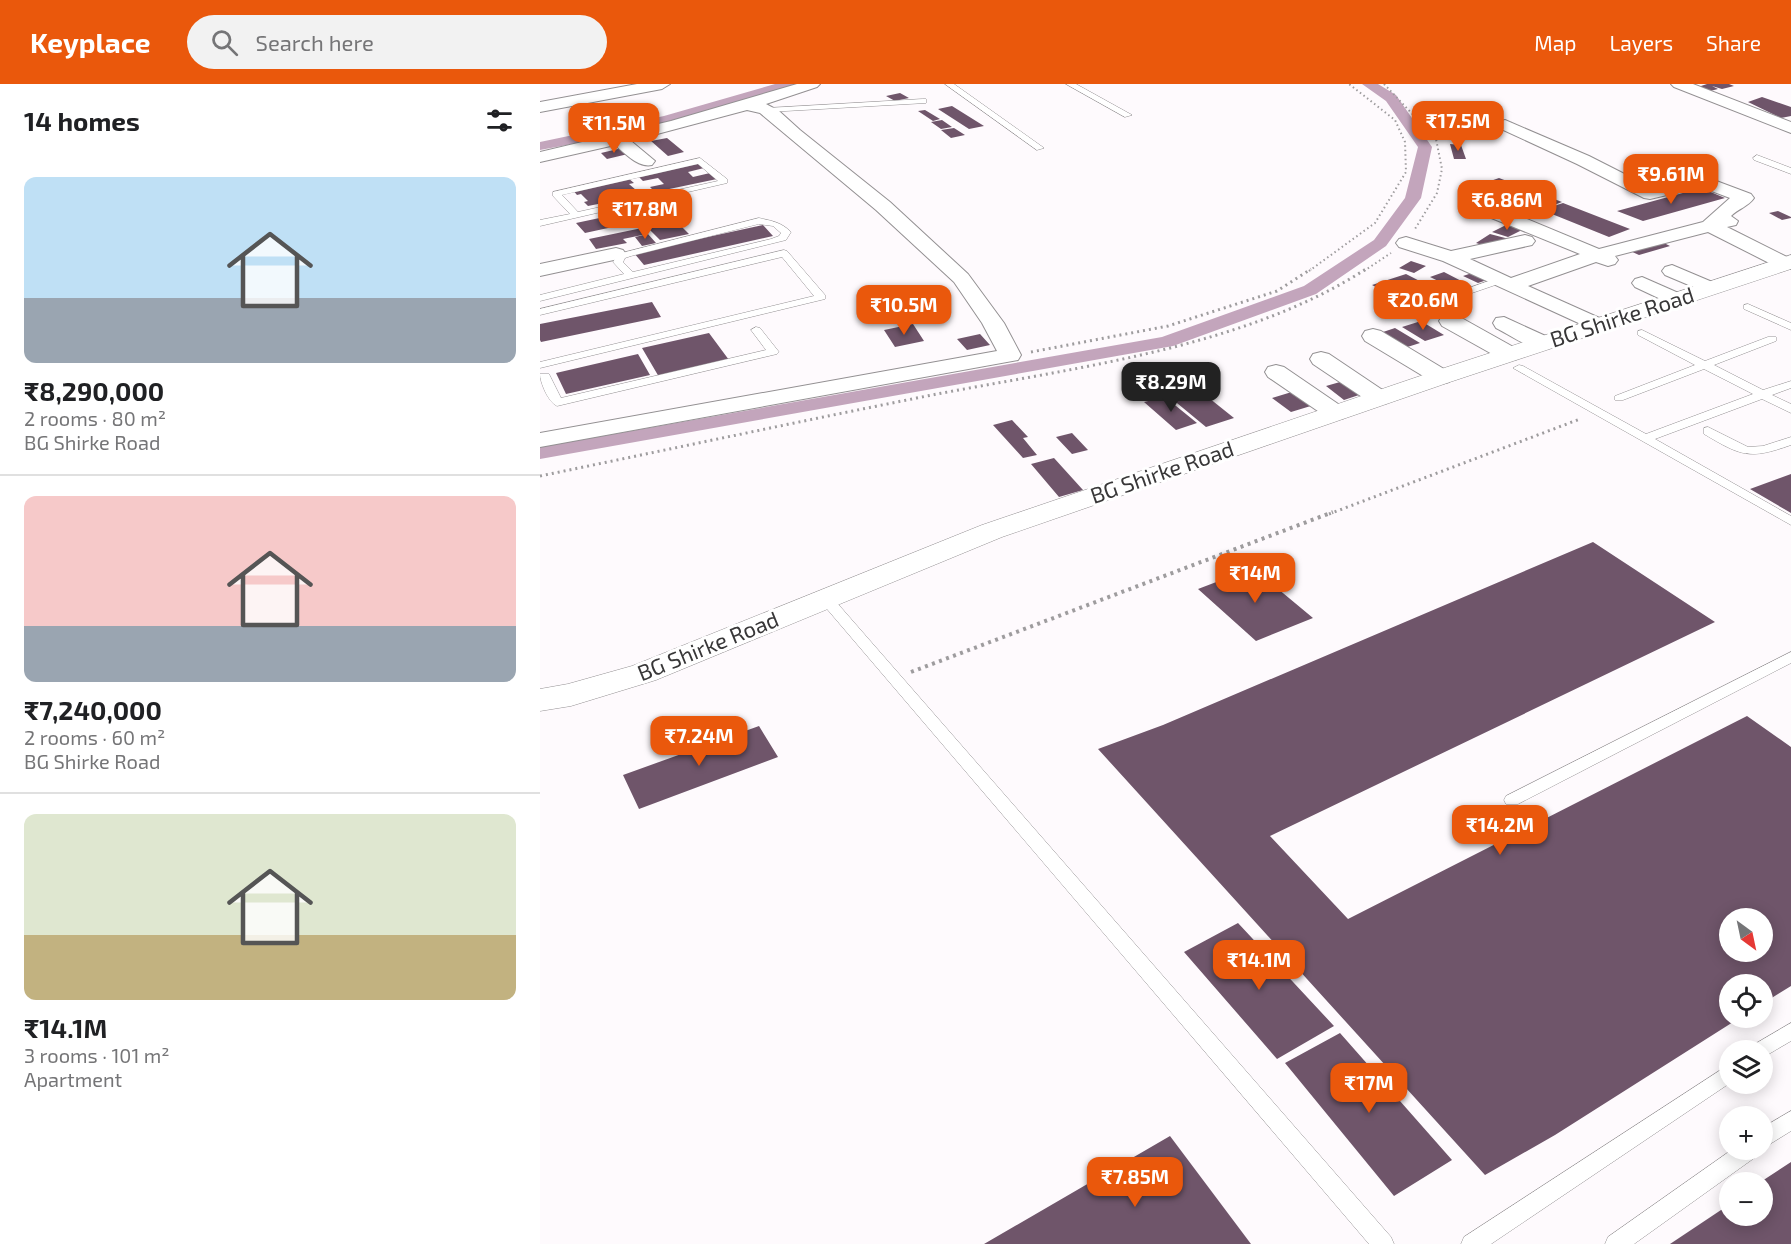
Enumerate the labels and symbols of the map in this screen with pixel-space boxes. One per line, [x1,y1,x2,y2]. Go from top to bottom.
pin: ₹17.5M [1409,101,1507,152]
pin: ₹11.5M [565,103,663,154]
pin: ₹9.61M [1622,154,1720,205]
pin: ₹6.86M [1458,180,1556,231]
pin: ₹17.8M [596,189,694,240]
pin: ₹20.6M [1374,280,1472,331]
street label: BG Shirke Road [1546,281,1697,352]
pin: ₹10.5M [855,285,953,336]
pin: ₹8.29M [1122,362,1220,413]
street label: BG Shirke Road [1087,434,1237,508]
pin: ₹14M [1219,553,1291,604]
street label: BG Shirke Road [633,605,782,685]
pin: ₹7.24M [650,716,748,767]
pin: ₹14.2M [1451,805,1549,856]
north arrow [1719,908,1773,962]
pin: ₹14.1M [1210,940,1308,991]
pin: ₹17M [1333,1063,1405,1114]
pin: ₹7.85M [1086,1157,1184,1208]

